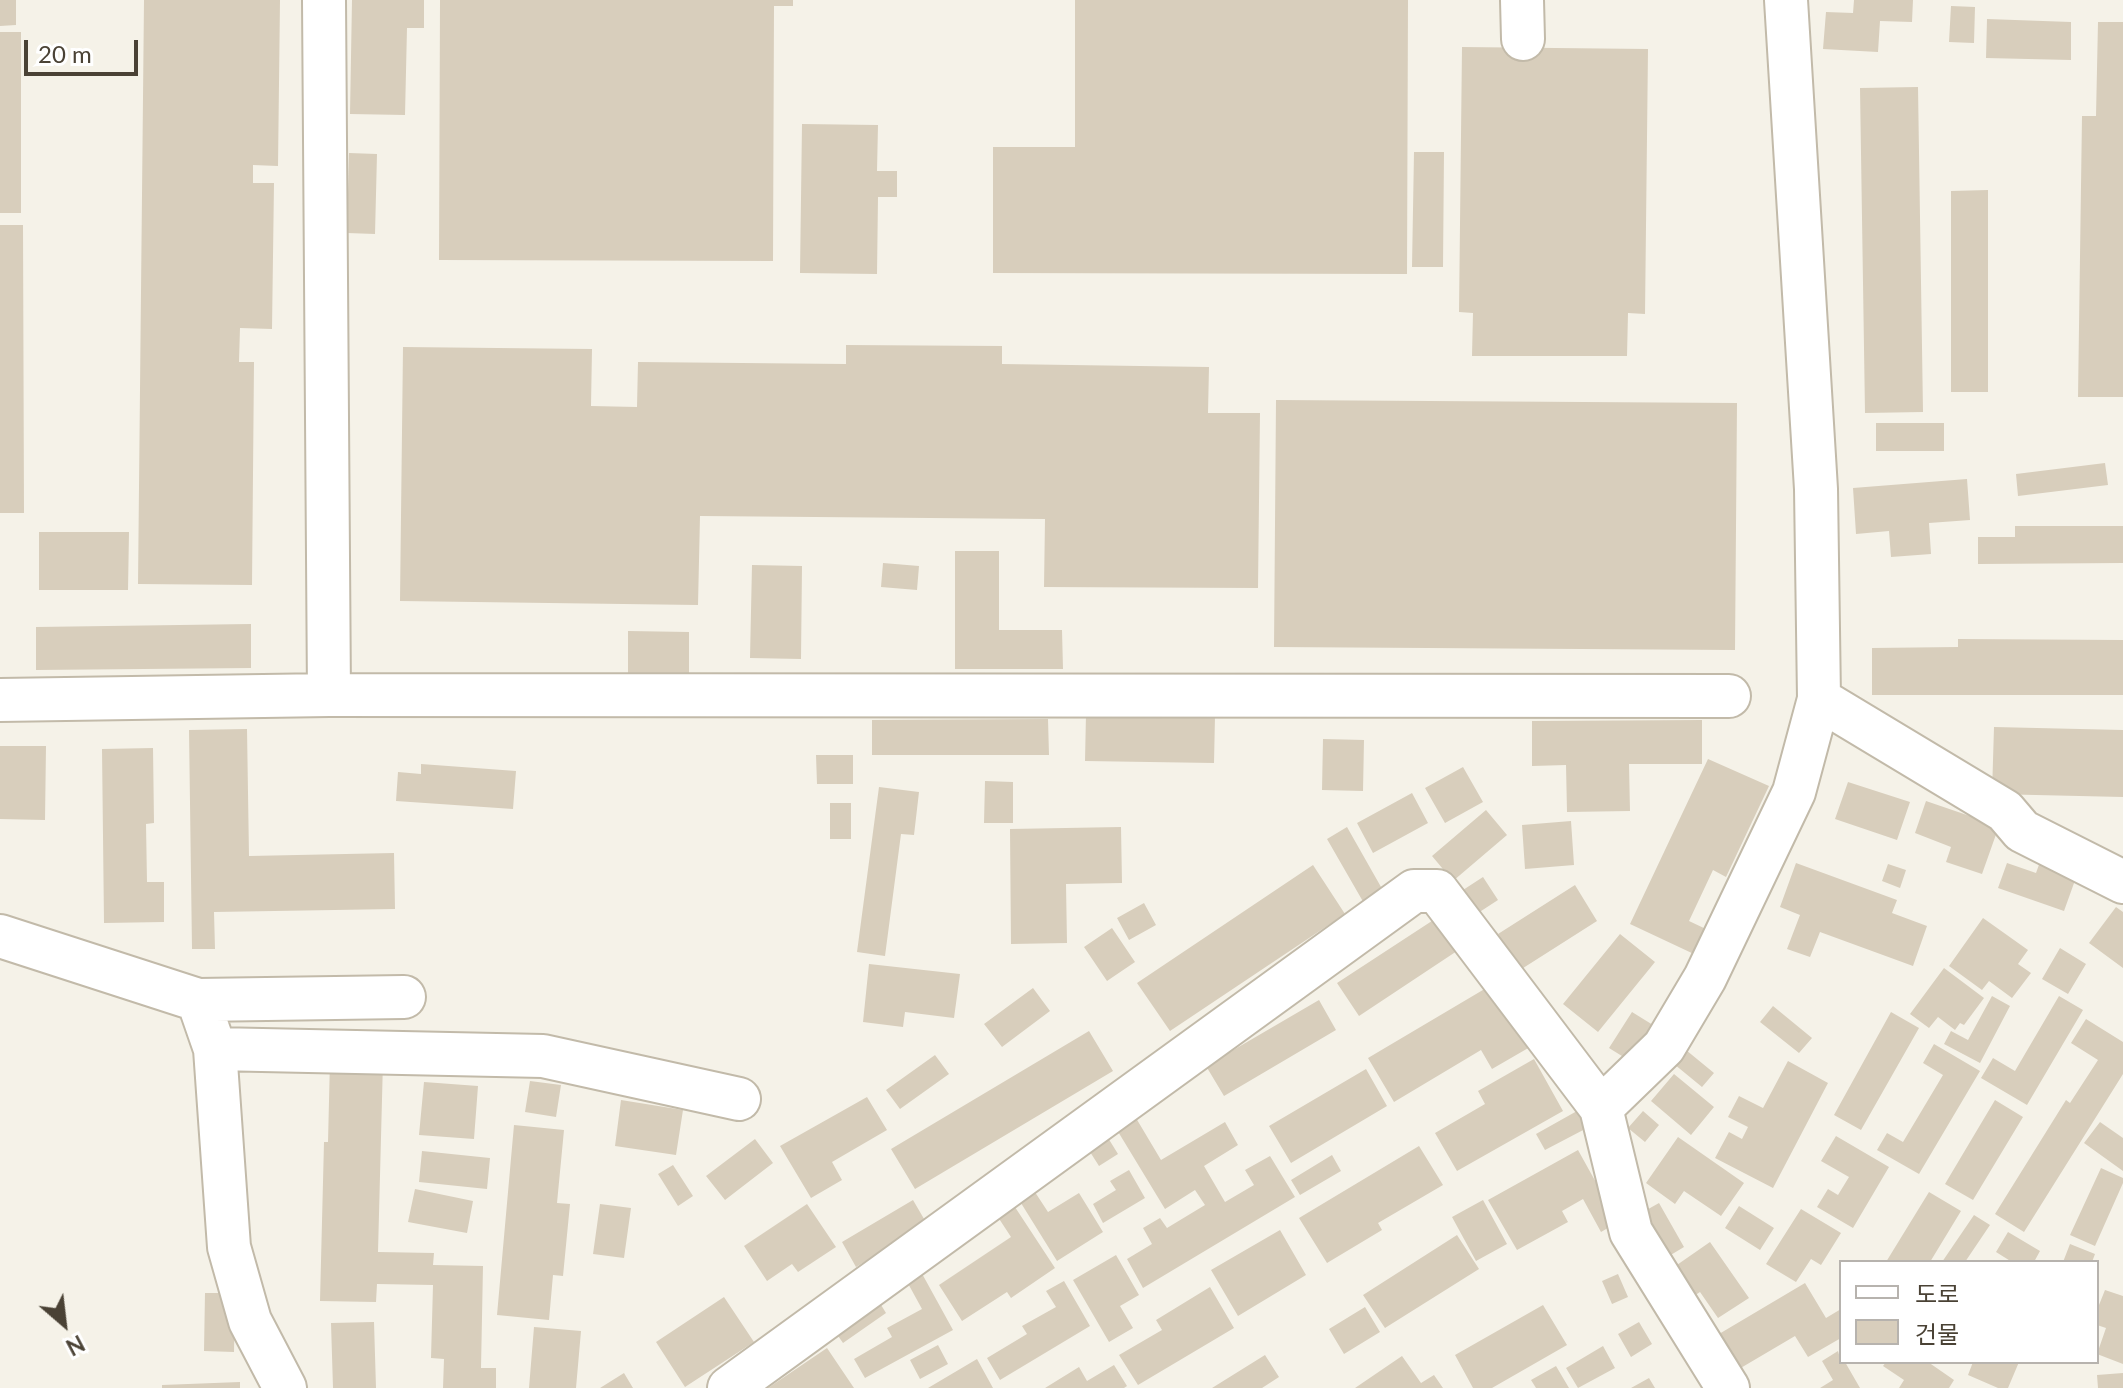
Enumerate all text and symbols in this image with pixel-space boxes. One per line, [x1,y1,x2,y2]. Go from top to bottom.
scale bar [28,24,142,74]
text: 20 m [38,39,92,68]
legend [1839,1260,2099,1364]
text: 도로 [1915,1279,1959,1308]
north arrow [24,1284,104,1364]
text: 건물 [1915,1319,1959,1348]
text: N [62,1330,89,1362]

